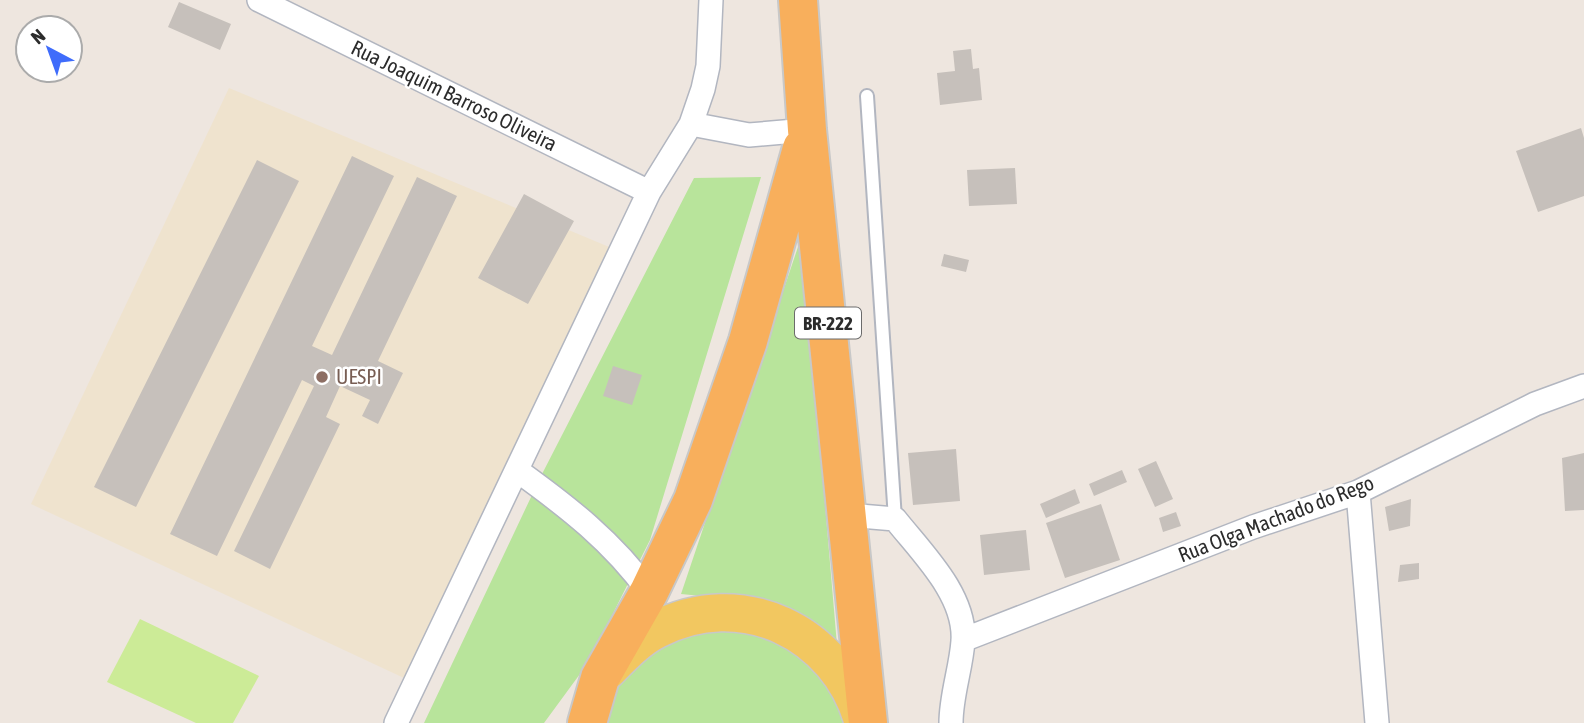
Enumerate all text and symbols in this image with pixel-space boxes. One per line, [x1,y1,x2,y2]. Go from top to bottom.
north arrow [14,14,84,84]
text: N [26,24,49,48]
street label: Rua Joaquim Barroso Oliveira [348,35,561,155]
road number: BR-222 [795,308,861,338]
place label: UESPI [336,364,382,388]
marker: UESPI [314,369,330,385]
street label: Rua Olga Machado do Rego [1174,470,1377,566]

